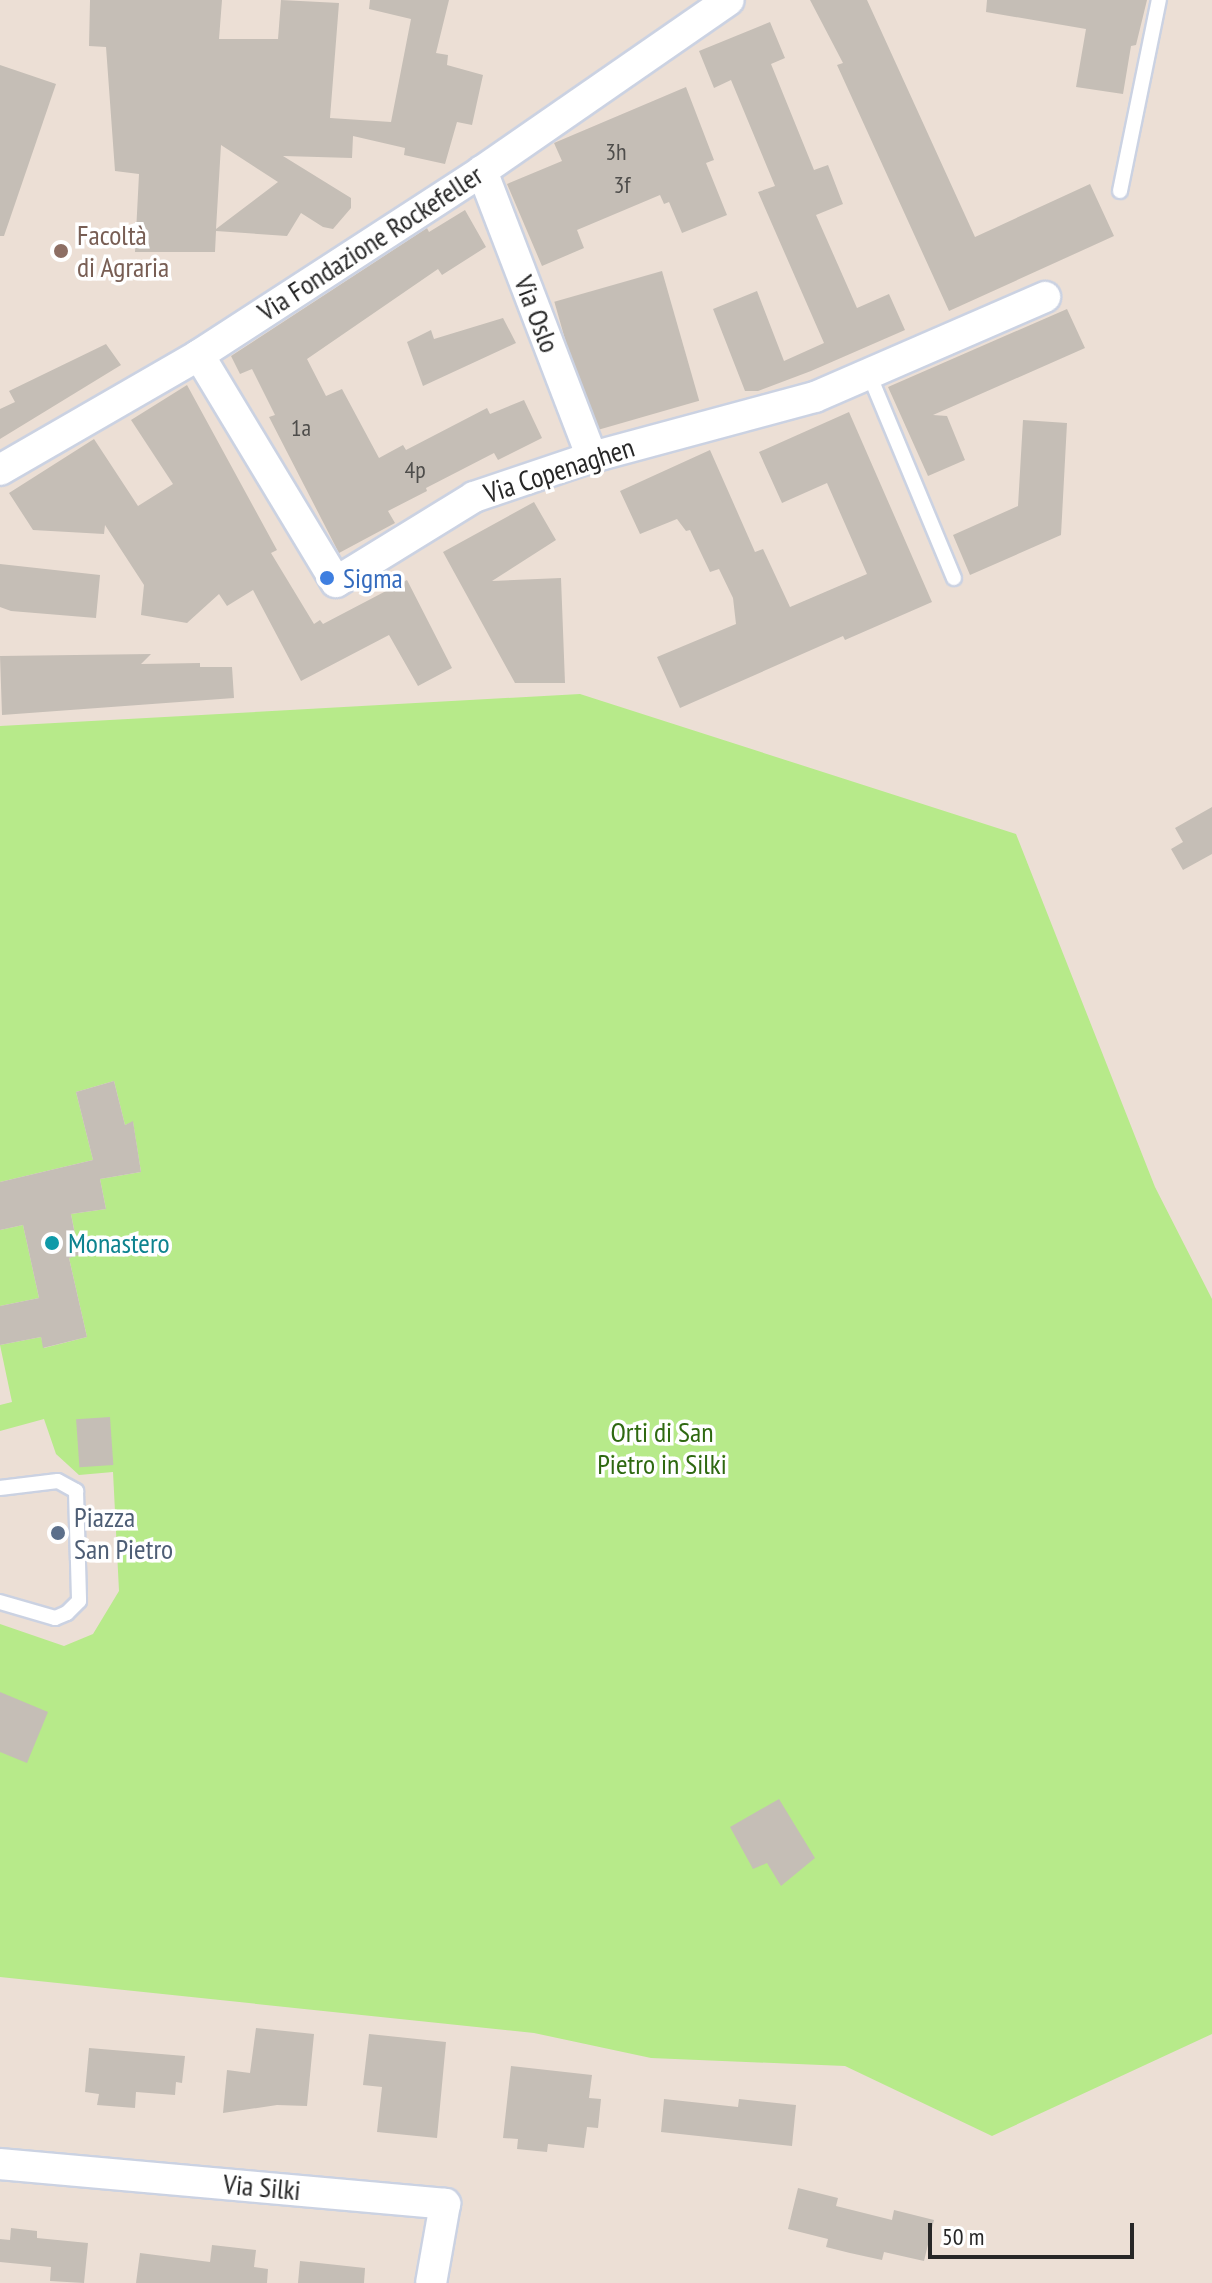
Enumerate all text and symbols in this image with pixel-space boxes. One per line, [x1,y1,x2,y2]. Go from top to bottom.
house number: 3h [605,138,627,166]
street label: Via Fondazione Rockefeller [251,158,489,328]
house number: 3f [614,171,630,199]
place label: Facoltà di Agraria [77,218,170,284]
marker: Facoltà di Agraria [52,242,70,260]
street label: Via Oslo [507,271,567,357]
house number: 1a [291,414,311,442]
street label: Via Copenaghen [480,430,638,510]
house number: 4p [404,456,426,484]
place label: Sigma [343,561,403,595]
marker: Sigma [318,569,336,587]
place label: Monastero [68,1226,170,1260]
marker: Monastero [43,1234,61,1252]
park label: Orti di San Pietro in Silki [597,1415,727,1481]
place label: Piazza San Pietro [74,1500,173,1566]
marker: Piazza San Pietro [49,1524,67,1542]
street label: Via Silki [222,2167,302,2207]
scale bar [932,2207,1138,2257]
text: 50 m [942,2221,984,2252]

